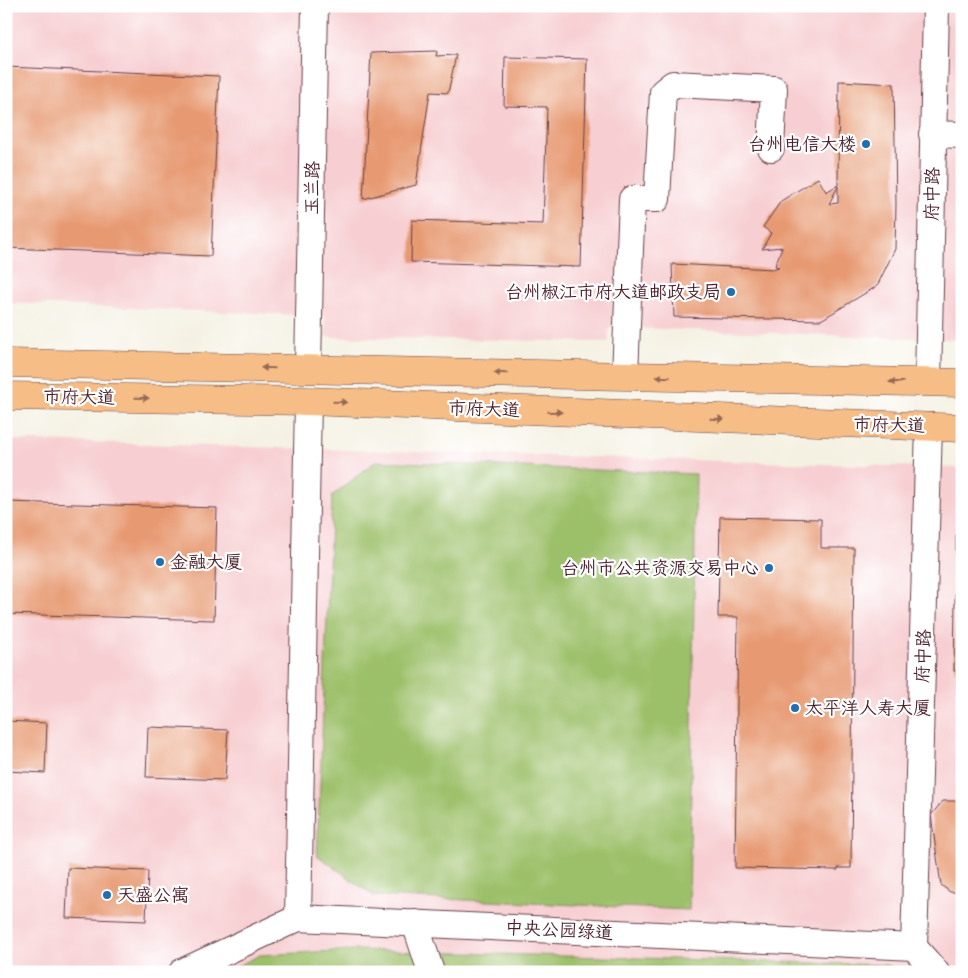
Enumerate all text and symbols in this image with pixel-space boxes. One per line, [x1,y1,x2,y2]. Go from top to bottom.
place label: 台州电信大楼 [748,128,856,160]
marker: 台州电信大楼 [860,138,872,150]
street label: 玉兰路 [296,161,328,215]
street label: 府中路 [916,167,948,221]
place label: 台州椒江市府大道邮政支局 [505,276,721,308]
marker: 台州椒江市府大道邮政支局 [725,286,737,298]
one-way arrow [260,364,276,372]
one-way arrow [492,369,508,377]
one-way arrow [655,373,671,381]
one-way arrow [887,378,903,386]
street label: 市府大道 [43,380,115,414]
street label: 市府大道 [447,392,521,426]
one-way arrow [135,394,151,402]
one-way arrow [332,399,348,407]
one-way arrow [547,408,563,416]
street label: 市府大道 [853,408,925,442]
one-way arrow [709,415,725,423]
place label: 金融大厦 [170,546,242,578]
place label: 台州市公共资源交易中心 [561,552,759,584]
marker: 金融大厦 [154,556,166,568]
marker: 台州市公共资源交易中心 [763,562,775,574]
street label: 府中路 [906,628,940,684]
place label: 太平洋人寿大厦 [805,692,931,724]
marker: 太平洋人寿大厦 [789,702,801,714]
place label: 天盛公寓 [117,879,189,911]
marker: 天盛公寓 [101,889,113,901]
street label: 中央公园绿道 [504,911,614,949]

